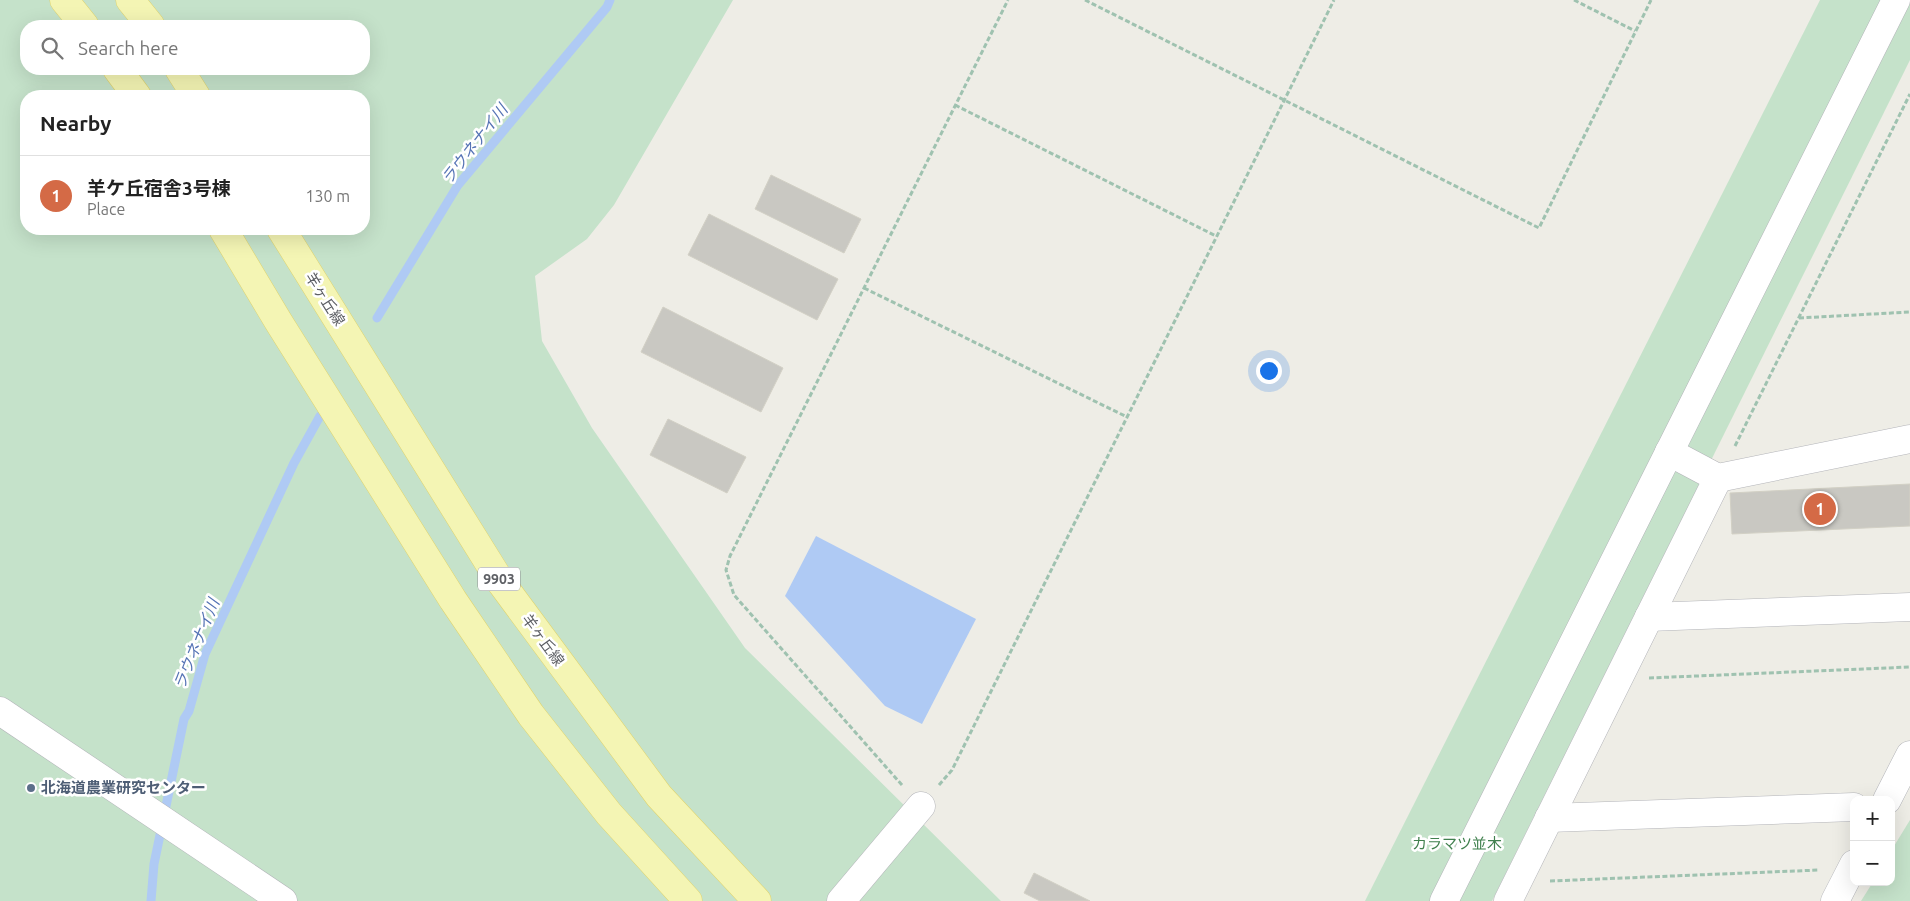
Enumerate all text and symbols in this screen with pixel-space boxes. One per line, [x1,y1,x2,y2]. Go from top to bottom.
search box [20,20,370,75]
icon: search [38,34,66,62]
text: Search here [78,37,178,59]
water label: ラウネナイ川 [437,99,512,187]
text: Nearby [40,111,111,135]
text: 羊ケ丘宿舎3号棟 [87,177,231,199]
text: 1 [51,187,61,205]
text: 130 m [305,187,350,205]
text: Place [87,200,125,218]
street label: 羊ヶ丘線 [302,269,349,329]
your location [1256,358,1282,384]
pin: 1 [1804,490,1836,528]
road number: 9903 [478,568,520,590]
water label: ラウネナイ川 [170,594,223,692]
street label: 羊ヶ丘線 [519,610,568,669]
place label: 北海道農業研究センター [41,779,206,796]
marker: 北海道農業研究センター [25,782,37,794]
map controls [1850,796,1895,886]
button: + [1850,796,1895,841]
park label: カラマツ並木 [1412,835,1502,852]
button: − [1850,841,1895,886]

